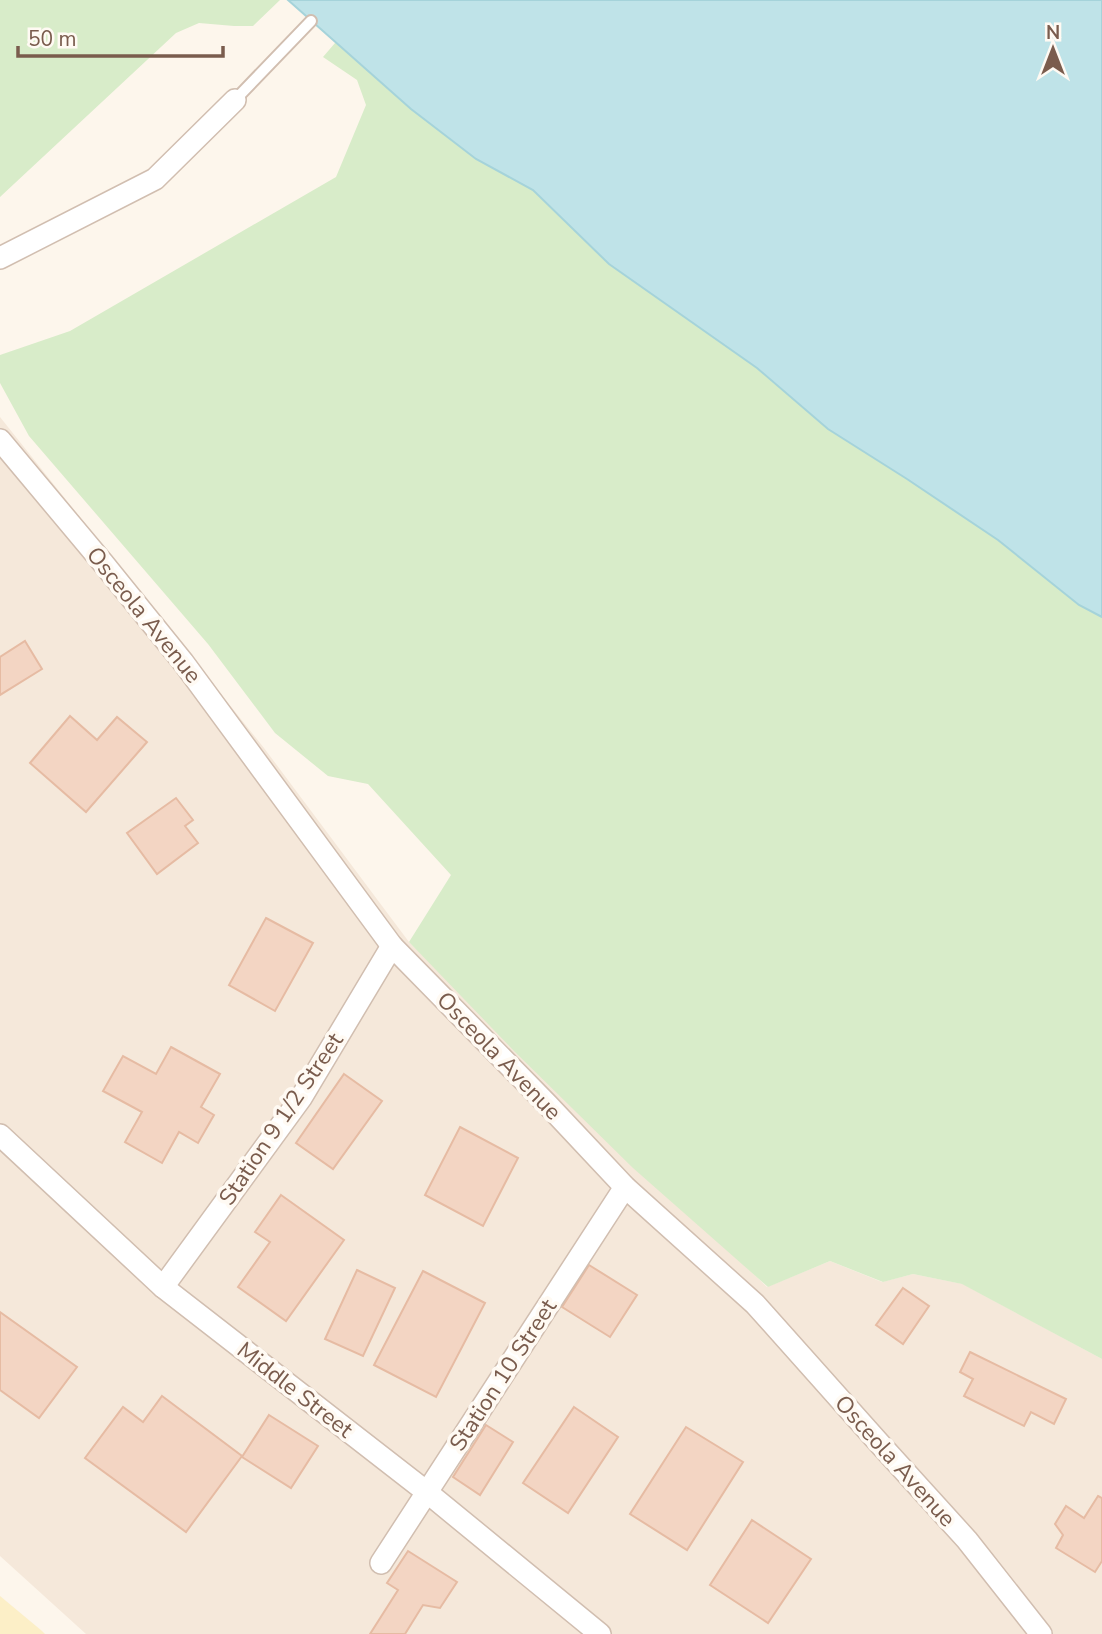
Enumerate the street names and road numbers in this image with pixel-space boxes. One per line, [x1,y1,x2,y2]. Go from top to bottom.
street label: Osceola Avenue [79,540,209,690]
street label: Osceola Avenue [430,985,568,1127]
street label: Station 9 1/2 Street [212,1026,351,1211]
street label: Station 10 Street [442,1292,564,1457]
street label: Middle Street [231,1335,360,1446]
street label: Osceola Avenue [827,1388,963,1534]

